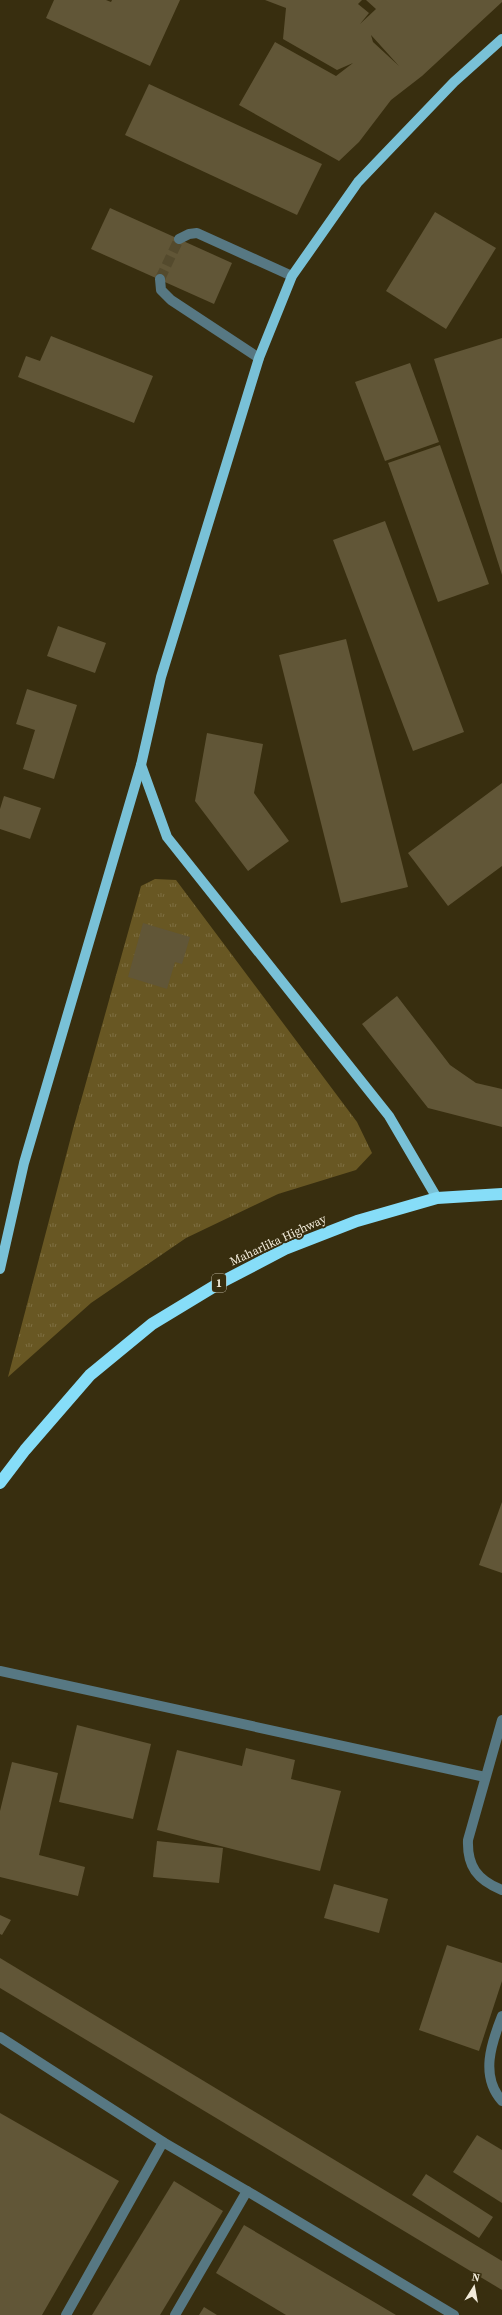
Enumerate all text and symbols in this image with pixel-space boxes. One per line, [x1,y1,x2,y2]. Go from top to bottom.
street label: Maharlika Highway [227,1210,330,1269]
road number: 1 [212,1274,226,1292]
north arrow [454,2267,494,2307]
text: N [470,2270,481,2286]

